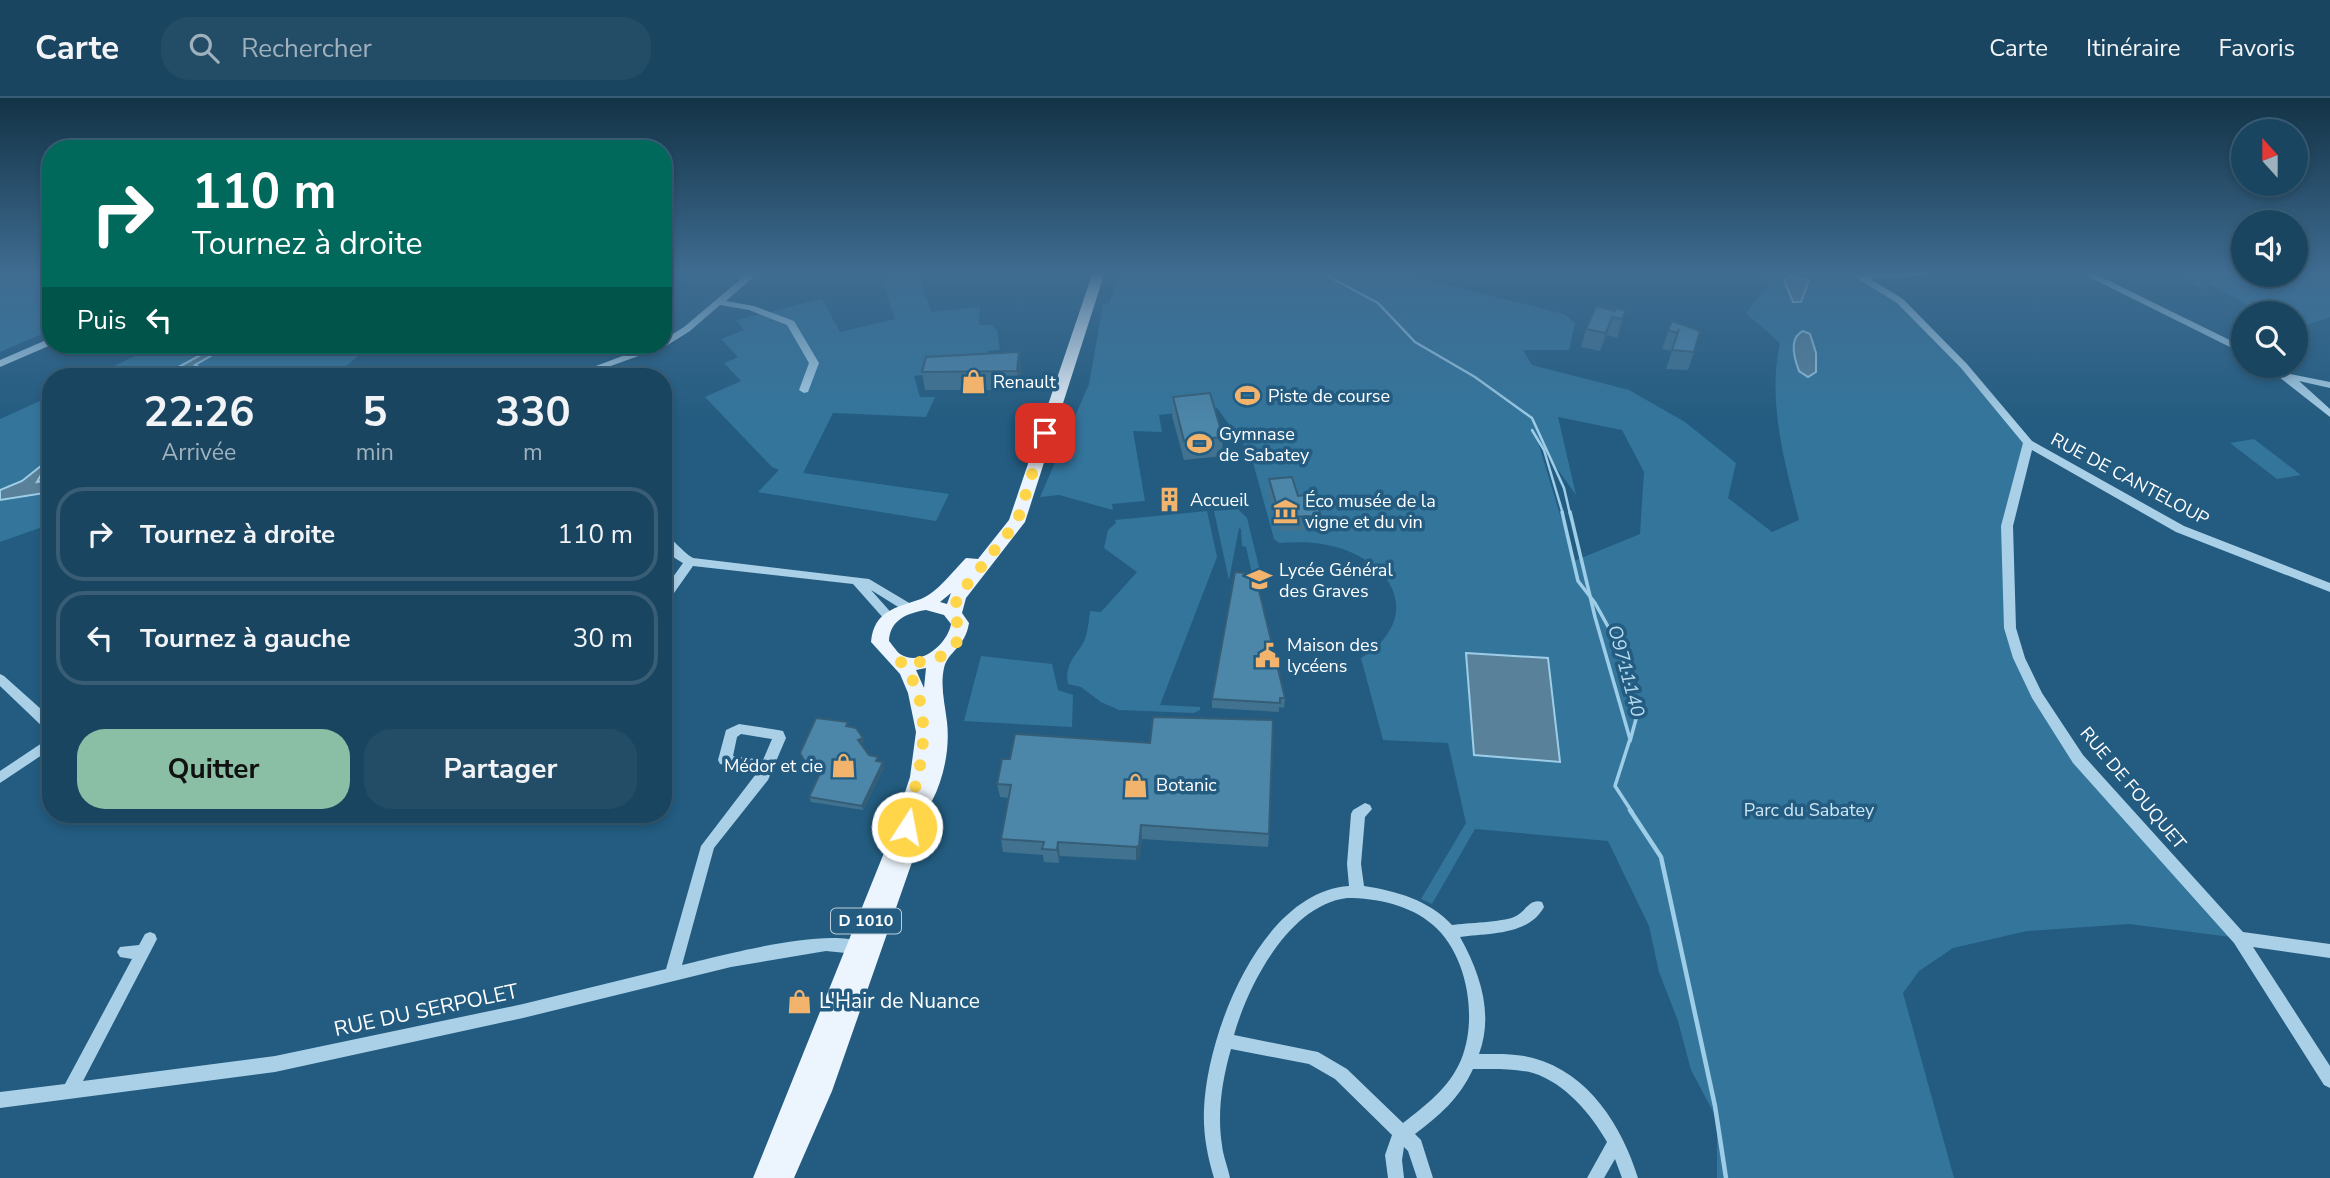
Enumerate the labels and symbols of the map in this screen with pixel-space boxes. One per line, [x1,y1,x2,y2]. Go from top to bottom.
north arrow [2231,119,2308,196]
shop icon: Renault [959,368,987,396]
place label: Renault [993,370,1056,394]
sports icon: Piste de course [1234,382,1262,410]
place label: Piste de course [1268,384,1390,408]
pin [1015,403,1075,463]
place label: Gymnase de Sabatey [1219,422,1310,467]
street label: RUE DE CANTELOUP [2047,427,2213,531]
sports icon: Gymnase de Sabatey [1185,430,1213,458]
building icon: Accueil [1156,486,1184,514]
place label: Accueil [1190,488,1249,512]
place label: Éco musée de la vigne et du vin [1305,489,1436,534]
museum icon: Éco musée de la vigne et du vin [1271,497,1299,525]
place label: Lycée Général des Graves [1279,558,1393,603]
school or university icon: Lycée Général des Graves [1245,566,1273,594]
water label: O9711140 [1601,622,1651,720]
place label: Maison des lycéens [1287,633,1378,678]
public building icon: Maison des lycéens [1253,641,1281,669]
street label: RUE DE FOUQUET [2075,722,2192,855]
shop icon: Médor et cie [829,752,857,780]
place label: Médor et cie [724,754,823,778]
shop icon: Botanic [1122,771,1150,799]
place label: Botanic [1156,773,1217,797]
position arrow [870,790,944,864]
park label: Parc du Sabatey [1744,798,1875,822]
road number: D 1010 [831,908,901,934]
street label: RUE DU SERPOLET [331,977,521,1043]
shop icon: L'Hair de Nuance [785,987,813,1015]
place label: L'Hair de Nuance [819,987,980,1015]

